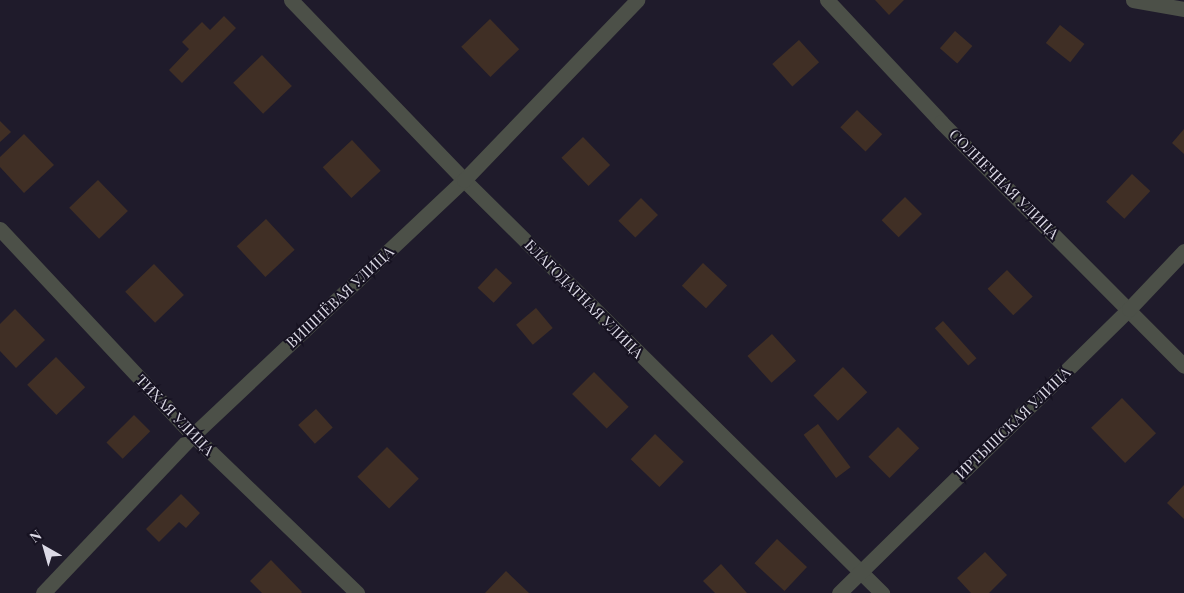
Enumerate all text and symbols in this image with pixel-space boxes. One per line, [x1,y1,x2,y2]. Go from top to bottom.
street label: СОЛНЕЧНАЯ УЛИЦА [945,125,1063,243]
street label: БЛАГОДАТНАЯ УЛИЦА [521,236,647,362]
street label: ВИШНЁВАЯ УЛИЦА [283,243,397,351]
street label: ИРТЫШСКАЯ УЛИЦА [952,363,1074,483]
street label: ТИХАЯ УЛИЦА [132,371,218,459]
north arrow [20,523,70,573]
text: N [26,525,45,546]

